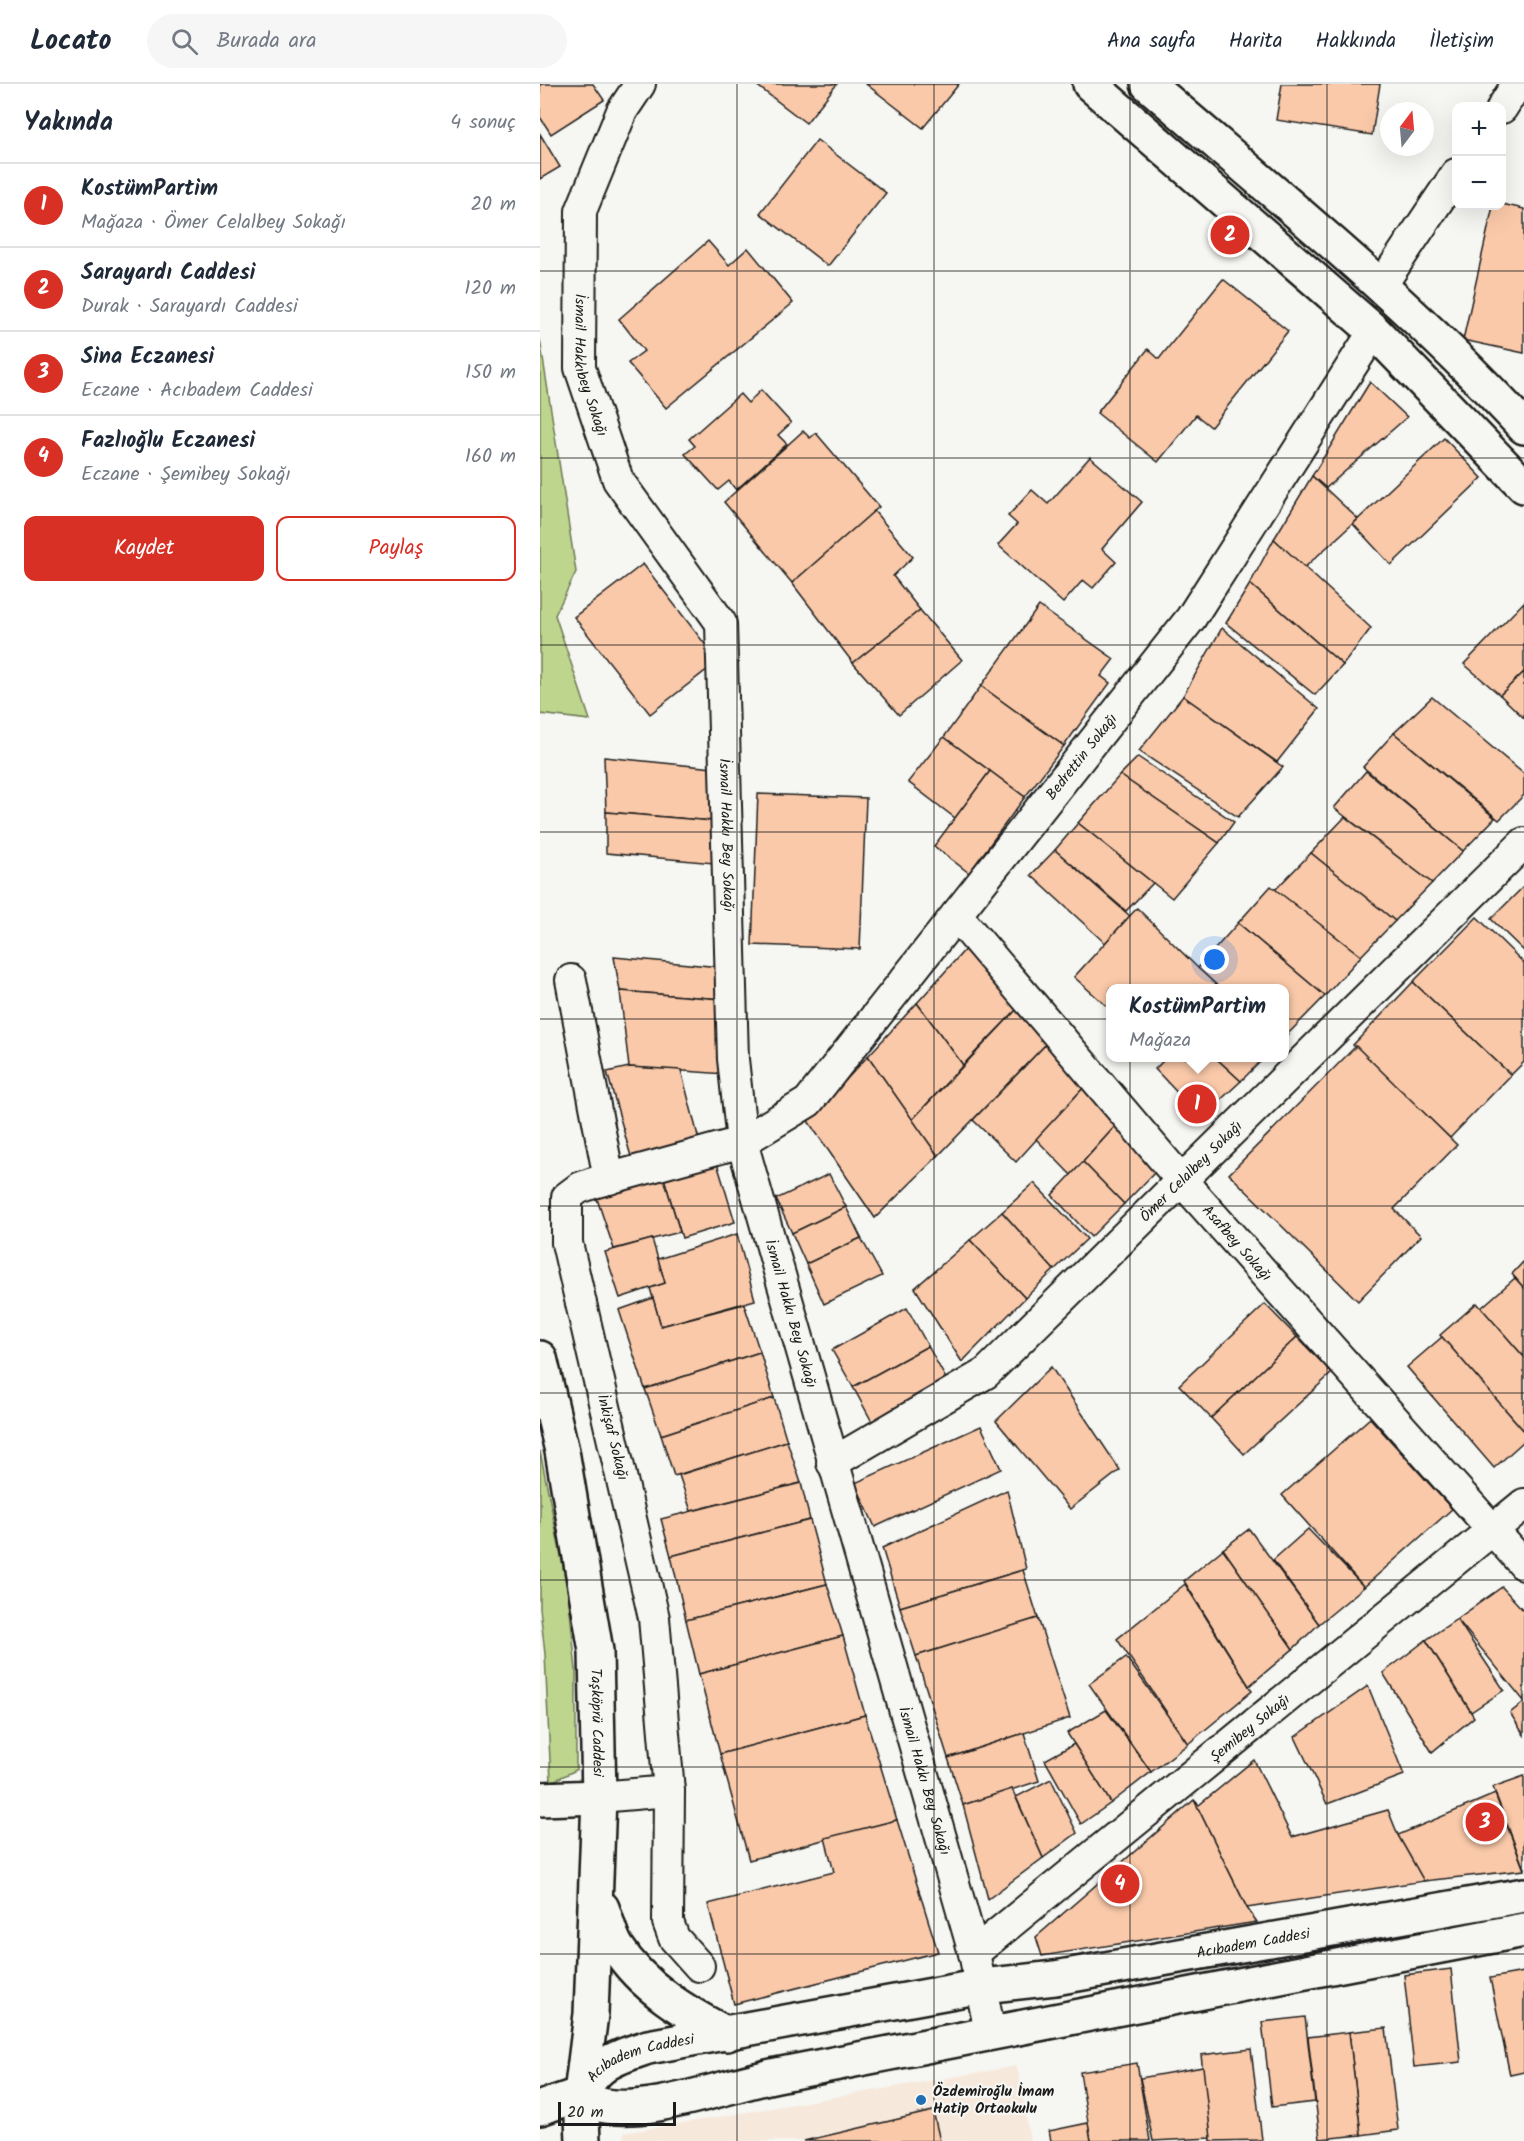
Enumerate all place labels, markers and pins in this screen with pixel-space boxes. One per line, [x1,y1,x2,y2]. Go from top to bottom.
pin: 2 [1210,212,1250,258]
pin: 1 [1178,1082,1216,1126]
pin: 3 [1466,1800,1504,1844]
pin: 4 [1100,1862,1140,1906]
place label: Özdemiroğlu İmam Hatip Ortaokulu [933,2080,1054,2121]
marker: Özdemiroğlu İmam Hatip Ortaokulu [914,2093,928,2107]

